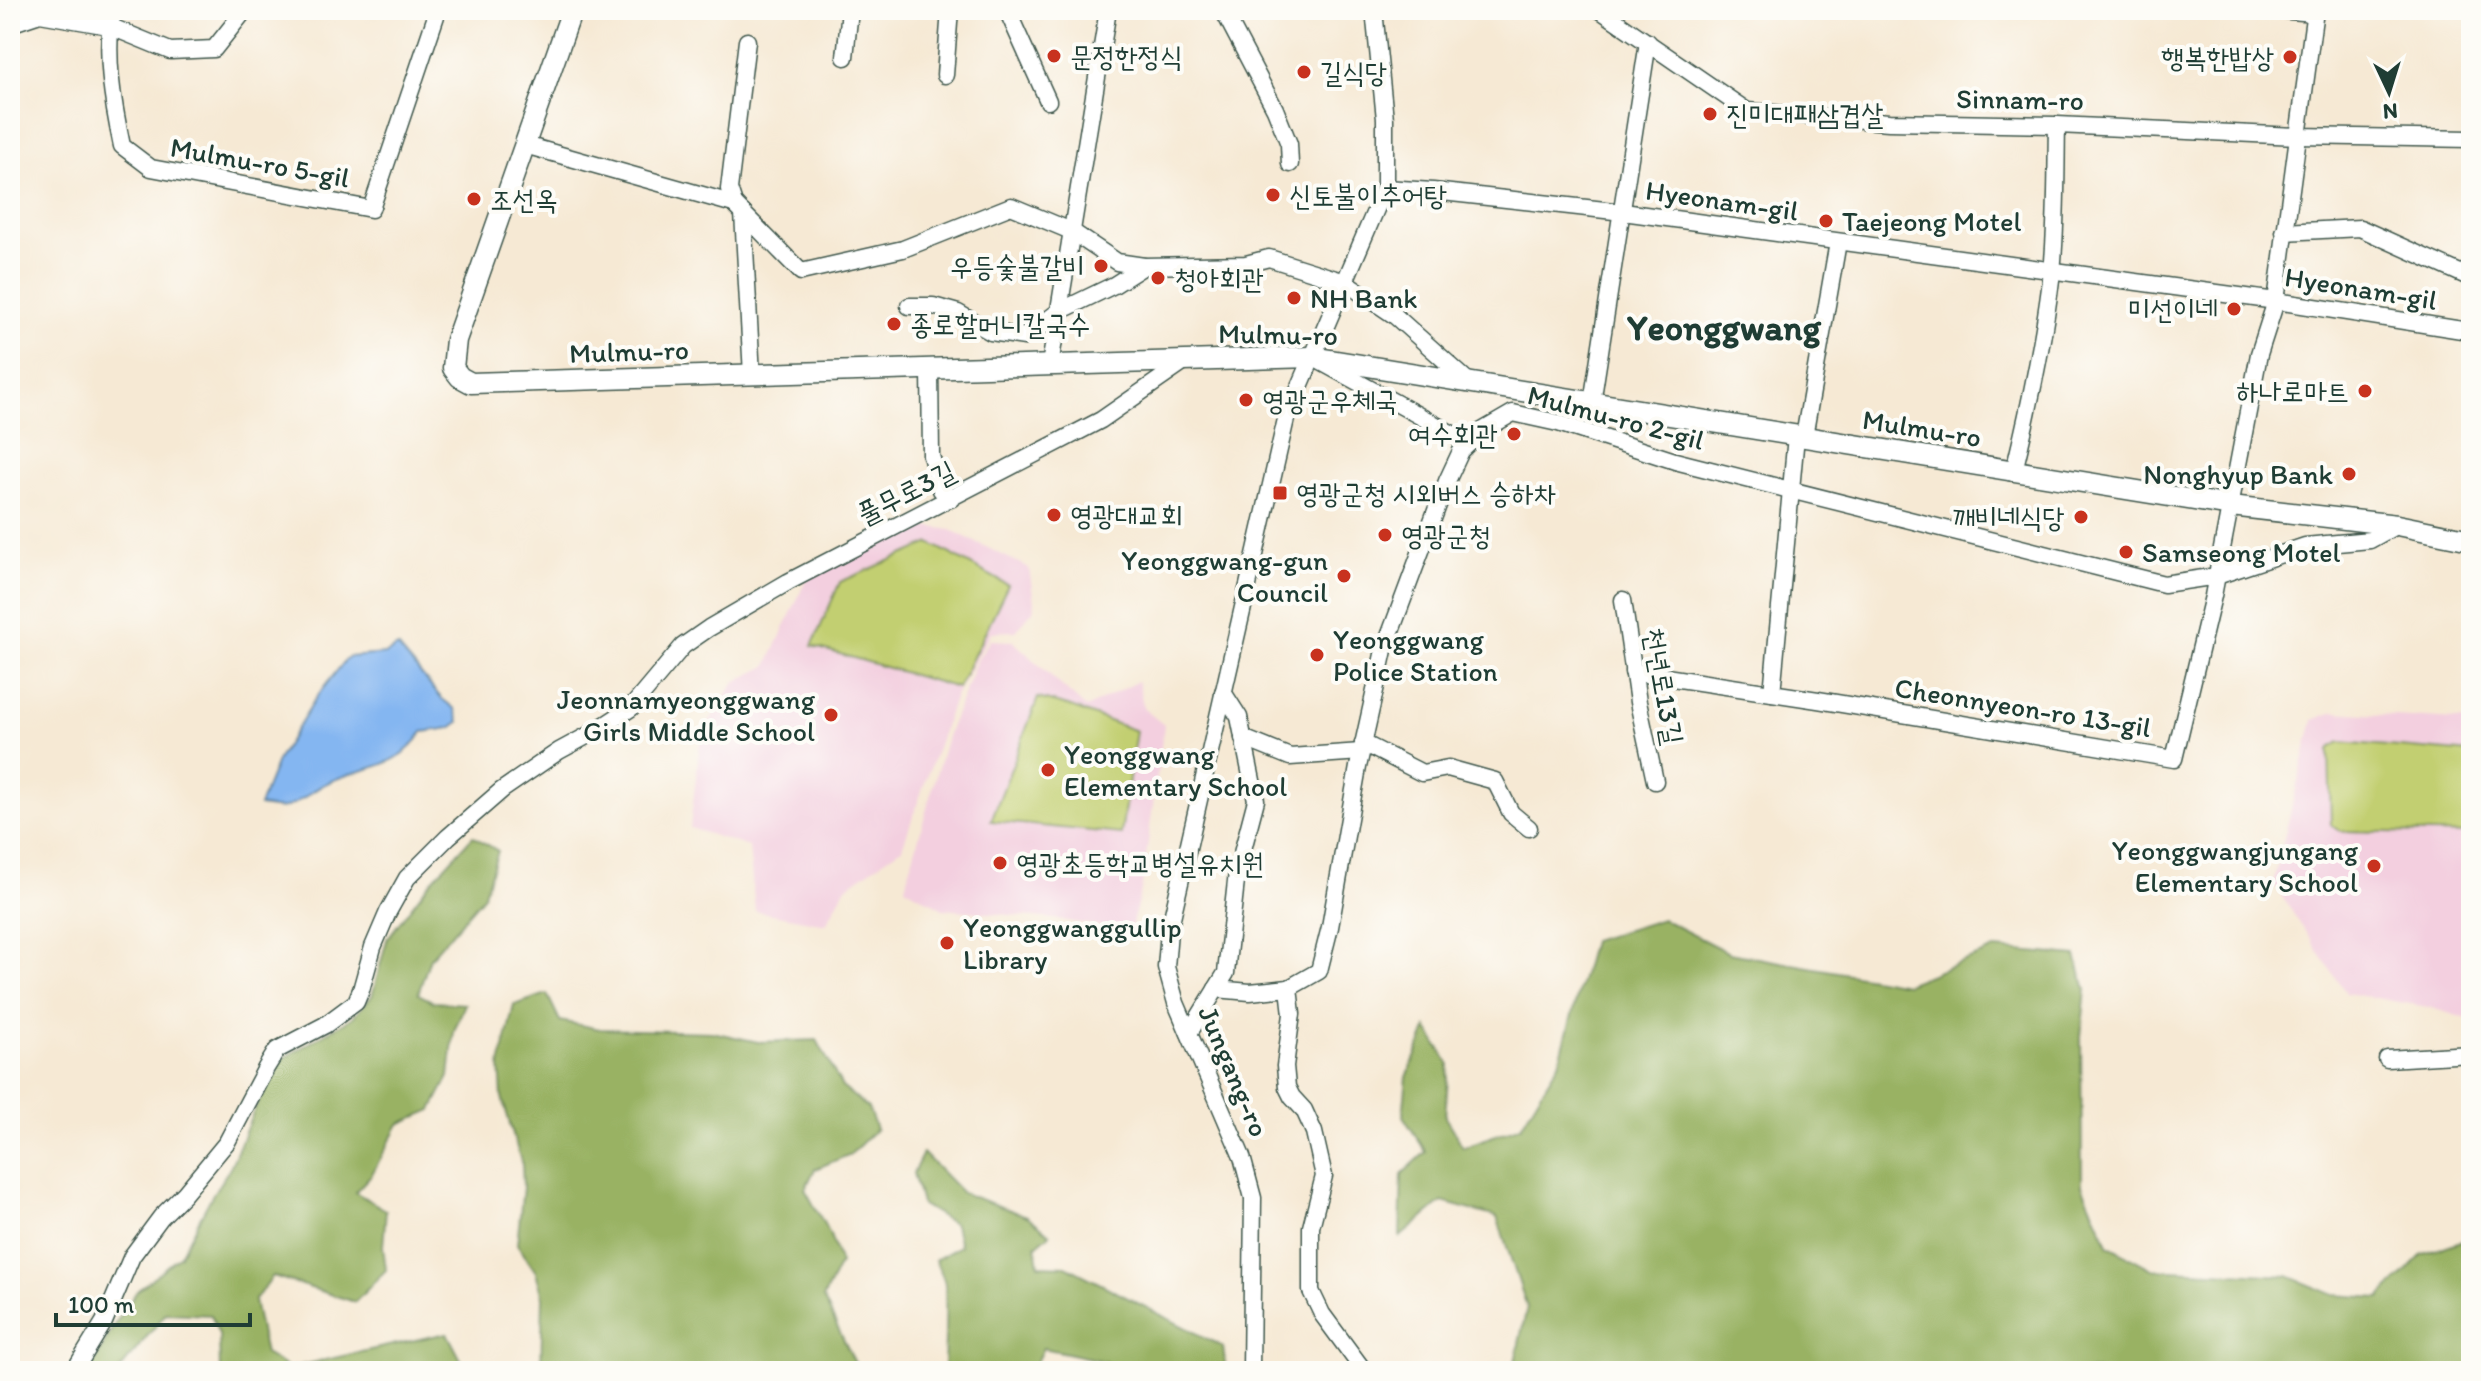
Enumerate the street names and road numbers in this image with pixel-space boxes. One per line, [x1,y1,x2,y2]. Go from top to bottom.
street label: Sinnam-ro [1956,81,2084,117]
street label: Mulmu-ro 5-gil [168,129,352,195]
street label: Hyeonam-gil [1643,172,1801,228]
street label: Hyeonam-gil [2282,259,2440,317]
street label: Mulmu-ro [1218,316,1338,352]
street label: Mulmu-ro [569,332,689,370]
street label: Mulmu-ro 2-gil [1524,377,1708,457]
street label: Mulmu-ro [1860,402,1984,454]
street label: 풀무로3길 [851,453,961,531]
street label: 천년로13길 [1637,625,1691,747]
street label: Cheonnyeon-ro 13-gil [1892,670,2154,744]
street label: Jungang-ro [1191,1000,1277,1142]

